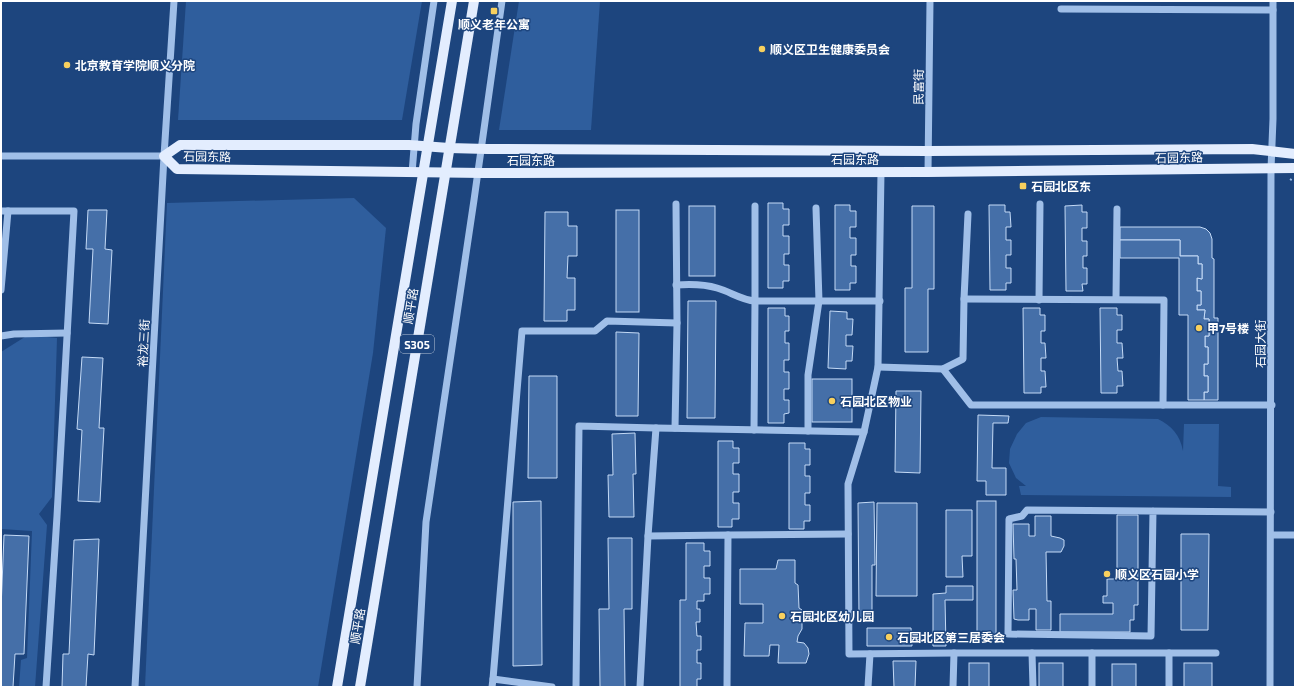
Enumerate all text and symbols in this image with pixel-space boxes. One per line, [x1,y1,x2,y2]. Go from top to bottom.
marker: 顺义老年公寓 [489,6,499,16]
place label: 顺义老年公寓 [458,17,530,31]
place label: 顺义区卫生健康委员会 [770,42,890,56]
marker: 顺义区卫生健康委员会 [757,44,767,54]
place label: 北京教育学院顺义分院 [75,58,195,72]
marker: 北京教育学院顺义分院 [62,60,72,70]
street label: 民富街 [911,69,925,105]
street label: 石园东路 [183,149,231,163]
street label: 石园东路 [1155,150,1203,164]
street label: 石园东路 [831,152,879,166]
street label: 石园东路 [507,153,555,167]
place label: 石园北区东 [1031,179,1091,193]
marker: 石园北区东 [1018,181,1028,191]
street label: 顺平路 [400,287,420,325]
street label: 裕龙三街 [135,319,151,367]
street label: 石园大街 [1253,320,1267,368]
place label: 甲7号楼 [1207,321,1249,335]
marker: 甲7号楼 [1194,323,1204,333]
road number: S305 [400,335,434,353]
place label: 石园北区物业 [840,394,912,408]
marker: 石园北区物业 [827,396,837,406]
place label: 顺义区石园小学 [1115,567,1199,581]
marker: 顺义区石园小学 [1102,569,1112,579]
street label: 顺平路 [347,607,367,645]
place label: 石园北区幼儿园 [790,609,874,623]
marker: 石园北区幼儿园 [777,611,787,621]
place label: 石园北区第三居委会 [897,630,1005,644]
marker: 石园北区第三居委会 [884,632,894,642]

